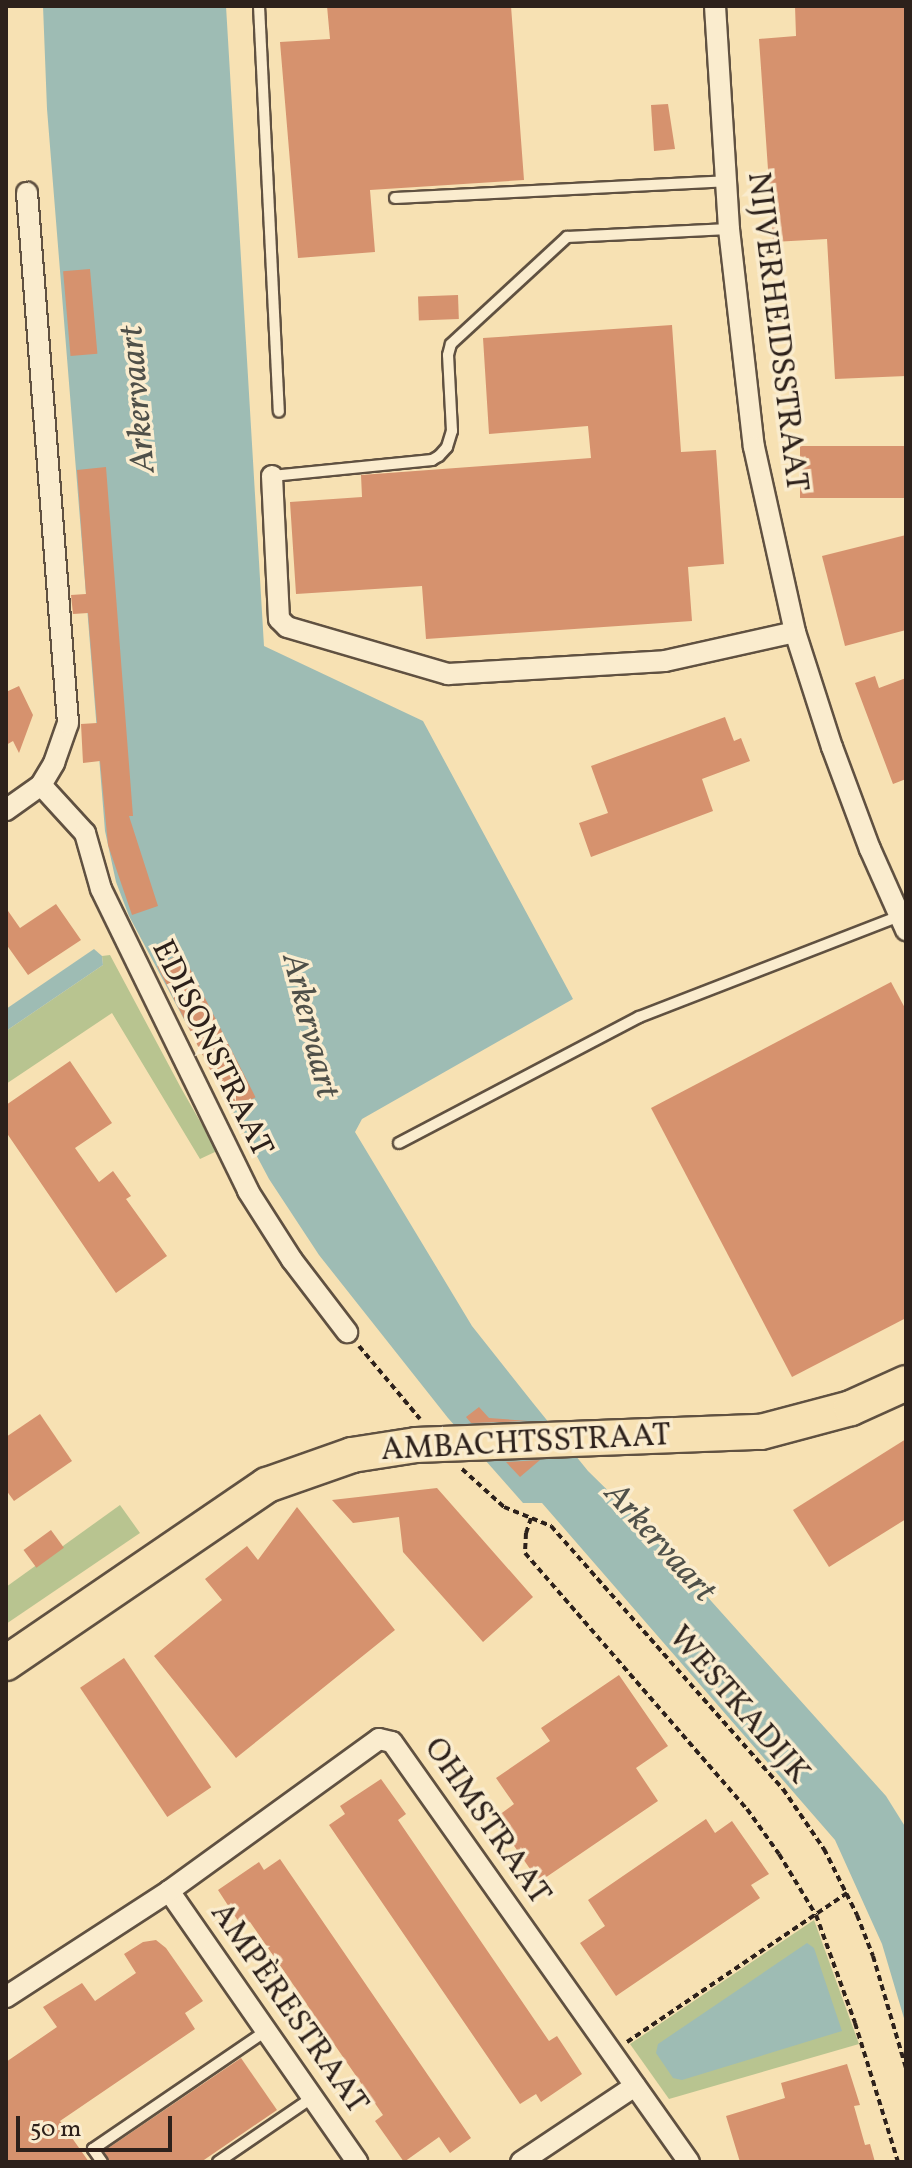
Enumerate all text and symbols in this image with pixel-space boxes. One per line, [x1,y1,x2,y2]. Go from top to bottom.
street label: NIJVERHEIDSSTRAAT [737,170,815,494]
water label: Arkervaart [112,324,166,474]
street label: EDISONSTRAAT [142,934,280,1164]
water label: Arkervaart [271,950,347,1102]
street label: AMBACHTSSTRAAT [380,1417,672,1471]
water label: Arkervaart [595,1475,723,1611]
street label: WESTKADIJK [659,1619,817,1793]
street label: OHMSTRAAT [414,1731,558,1913]
street label: AMPÈRESTRAAT [201,1896,375,2122]
scale bar [20,2100,176,2150]
text: 50 m [30,2113,82,2147]

